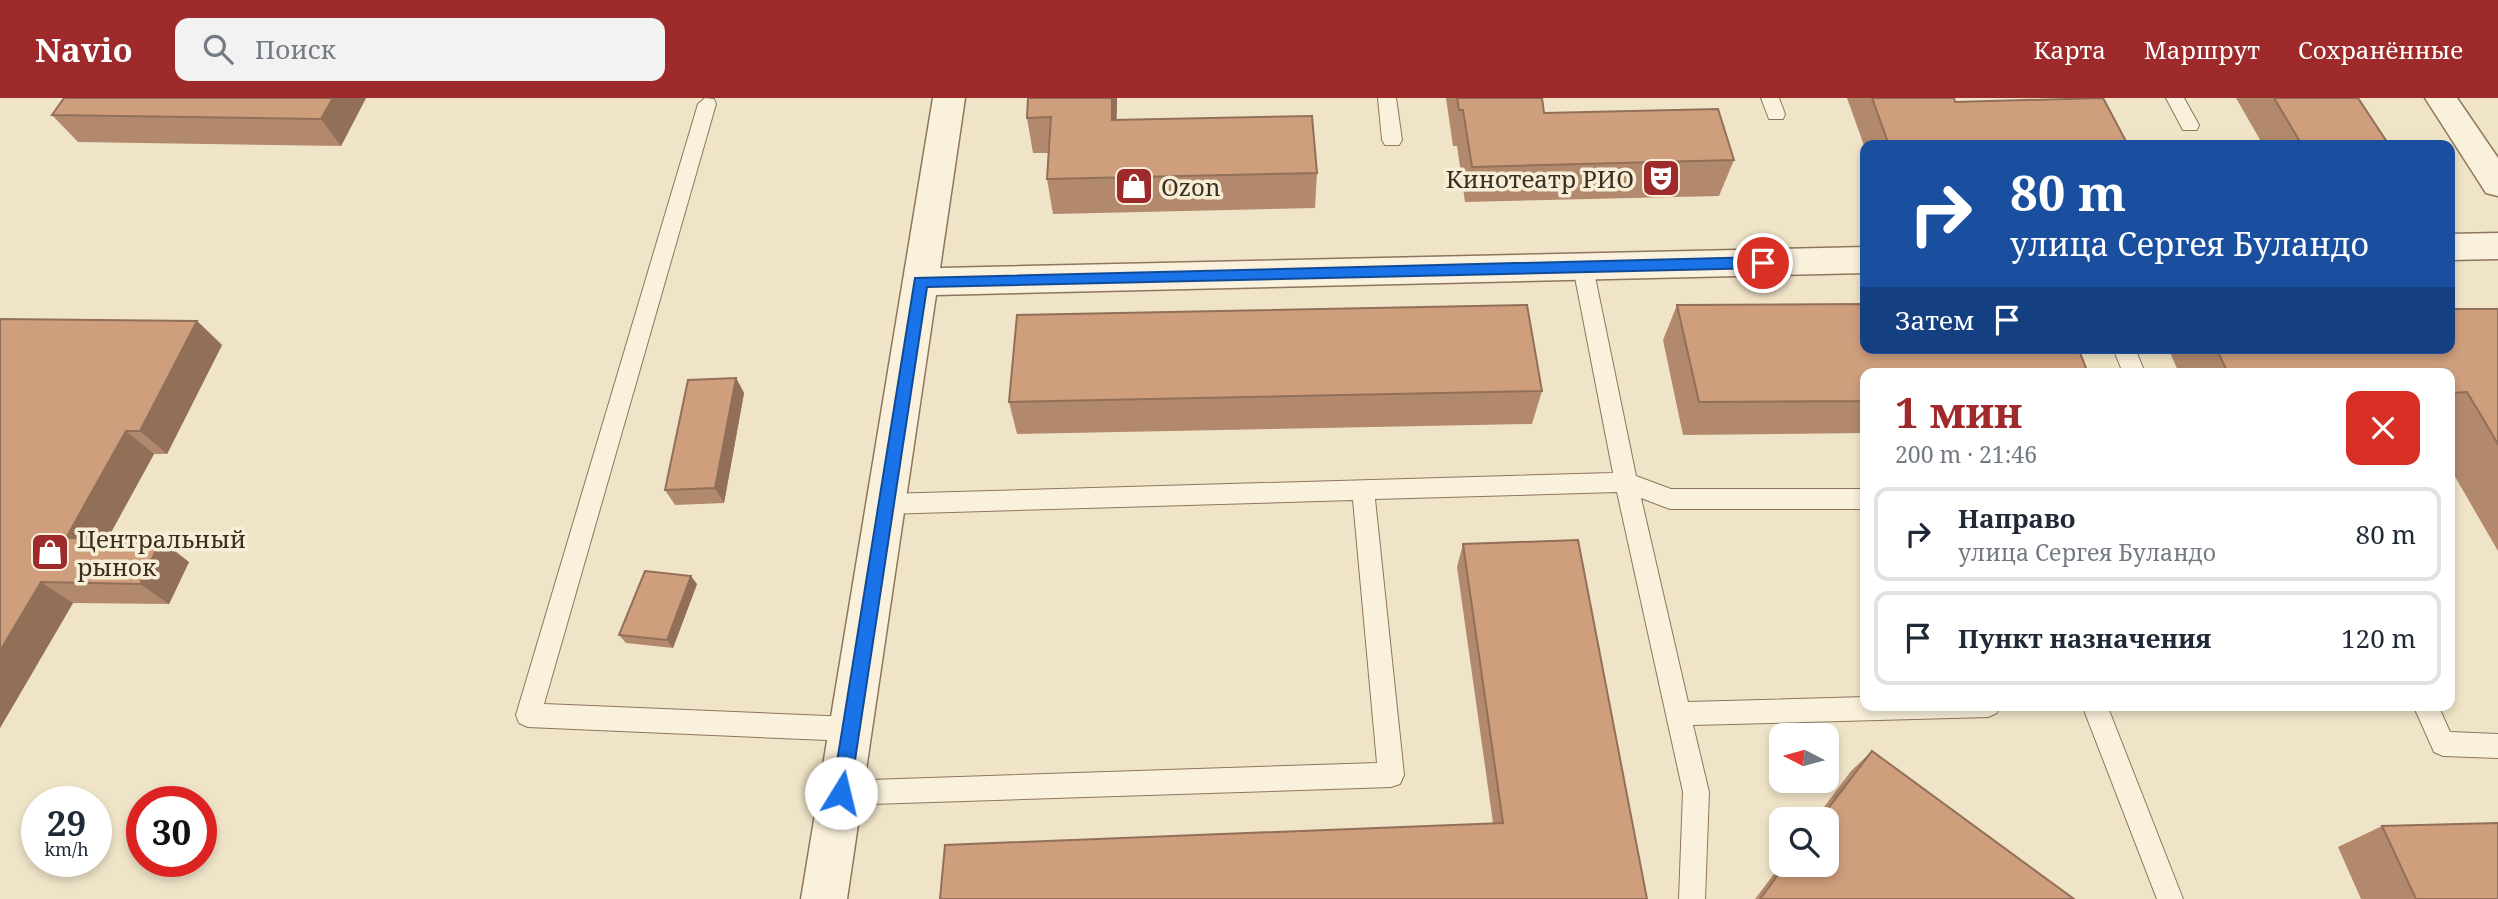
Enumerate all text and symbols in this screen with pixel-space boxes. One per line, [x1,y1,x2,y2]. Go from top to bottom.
search box [175,18,665,81]
text: Navio [35,27,133,72]
icon: search [199,30,237,68]
text: Поиск [255,31,336,67]
text: Карта [2034,33,2106,66]
text: Маршрут [2144,33,2260,66]
text: Сохранённые [2298,33,2463,66]
theatre icon: Кинотеатр РИО [1640,157,1682,199]
text: 80 m [2010,159,2126,225]
place label: Кинотеатр РИО [1446,162,1634,195]
shop icon: Ozon [1113,165,1155,207]
icon: right [1895,168,1986,259]
place label: Ozon [1161,170,1220,203]
text: улица Сергея Буландо [2010,222,2369,265]
pin [1733,233,1793,293]
icon: arrive [1744,244,1782,282]
icon: arrive [1988,301,2026,339]
text: Затем [1895,302,1974,338]
text: 1 мин [1895,383,2022,440]
button: close [2346,391,2420,465]
text: 200 m · 21:46 [1895,438,2037,470]
text: Направо [1958,500,2076,536]
icon: right [1899,515,1937,553]
text: 80 m [2356,516,2416,552]
place label: Центральный рынок [77,522,246,583]
shop icon: Центральный рынок [29,531,71,573]
text: улица Сергея Буландо [1958,536,2216,568]
icon: arrive [1899,619,1937,657]
text: Пункт назначения [1958,620,2211,656]
text: 120 m [2341,620,2416,656]
north arrow [1769,723,1839,793]
map controls [1769,723,1839,877]
position arrow [804,756,878,830]
speed limit sign: 30 [126,786,217,877]
text: 29 [47,799,86,846]
button: search [1769,807,1839,877]
text: km/h [44,837,89,861]

